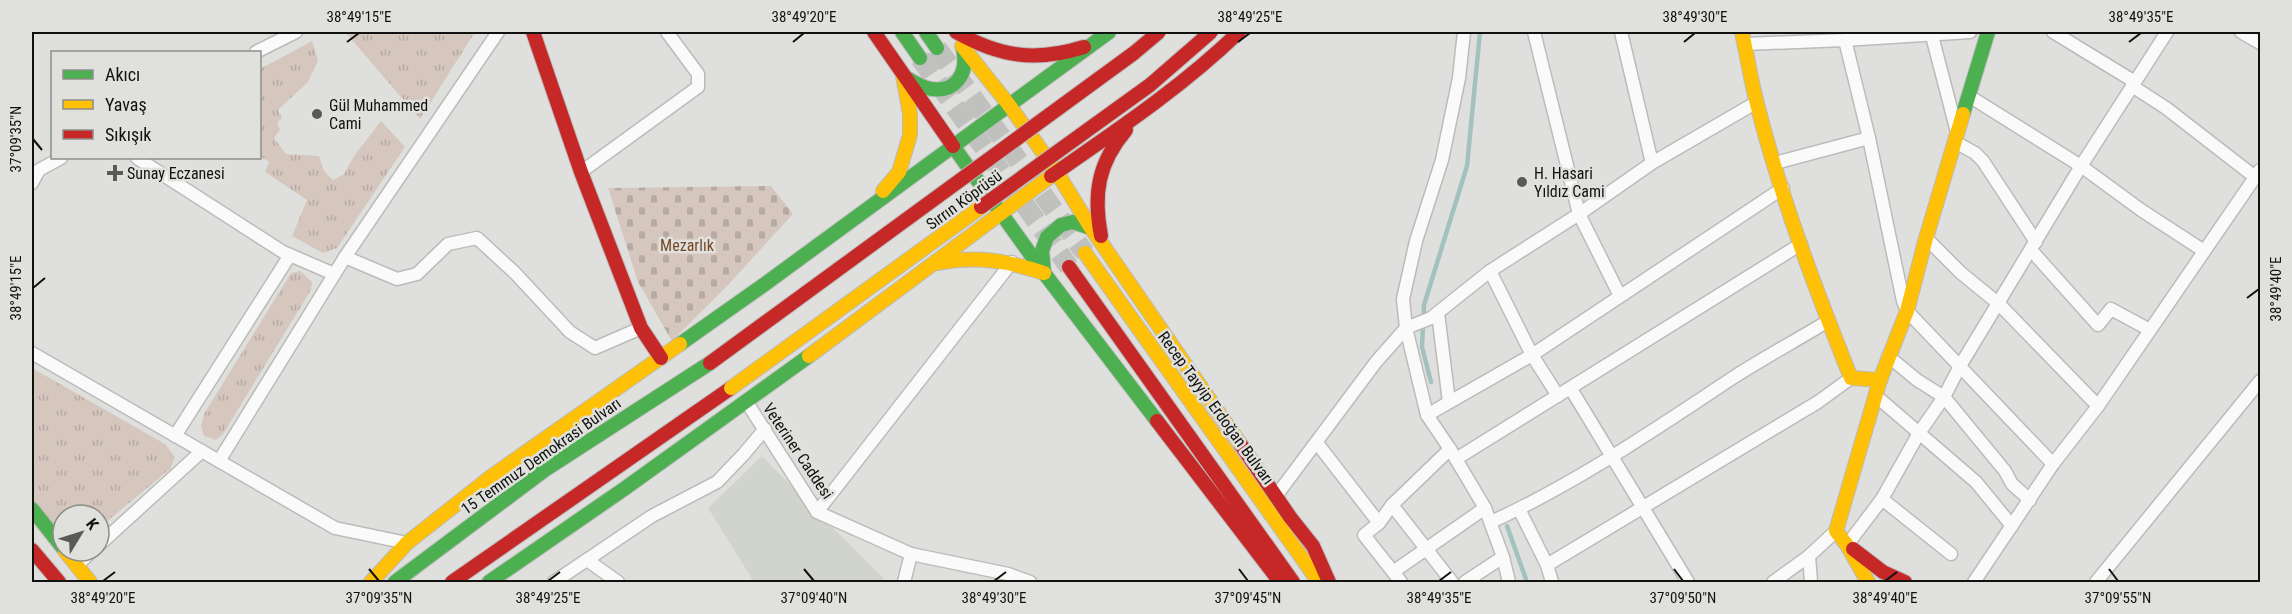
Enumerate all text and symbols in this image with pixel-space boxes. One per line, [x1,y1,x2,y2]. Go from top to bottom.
text: 38°49'15"E [327,8,391,26]
text: 38°49'20"E [772,8,836,26]
text: 38°49'25"E [1218,8,1282,26]
text: 38°49'30"E [1663,8,1727,26]
text: 38°49'35"E [2109,8,2173,26]
legend [51,51,261,159]
text: Akıcı [105,64,140,85]
text: Yavaş [105,94,147,115]
place label: Gül Muhammed Cami [329,96,428,133]
text: 37°09'35"N [7,106,25,172]
marker: Gül Muhammed Cami [310,107,324,121]
text: Sıkışık [105,124,151,145]
place label: Sunay Eczanesi [127,164,225,183]
place label: H. Hasari Yıldız Cami [1534,164,1605,201]
marker: Sunay Eczanesi [108,166,122,180]
street label: Sırrın Köprüsü [922,166,1006,234]
marker: H. Hasari Yıldız Cami [1515,175,1529,189]
park label: Mezarlık [660,236,715,255]
text: 38°49'15"E [7,256,25,320]
text: 38°49'40"E [2267,257,2285,321]
street label: Recep Tayyip Erdoğan Bulvarı [1154,328,1278,488]
street label: 15 Temmuz Demokrasi Bulvarı [457,394,625,518]
street label: Veteriner Caddesi [759,399,837,503]
north arrow [51,503,111,563]
text: K [82,515,103,534]
text: 38°49'20"E [71,589,135,607]
text: 37°09'35"N [346,589,412,607]
text: 38°49'25"E [516,589,580,607]
text: 37°09'40"N [781,589,847,607]
text: 38°49'30"E [962,589,1026,607]
text: 37°09'45"N [1215,589,1281,607]
text: 38°49'35"E [1407,589,1471,607]
text: 37°09'50"N [1650,589,1716,607]
text: 38°49'40"E [1853,589,1917,607]
text: 37°09'55"N [2085,589,2151,607]

